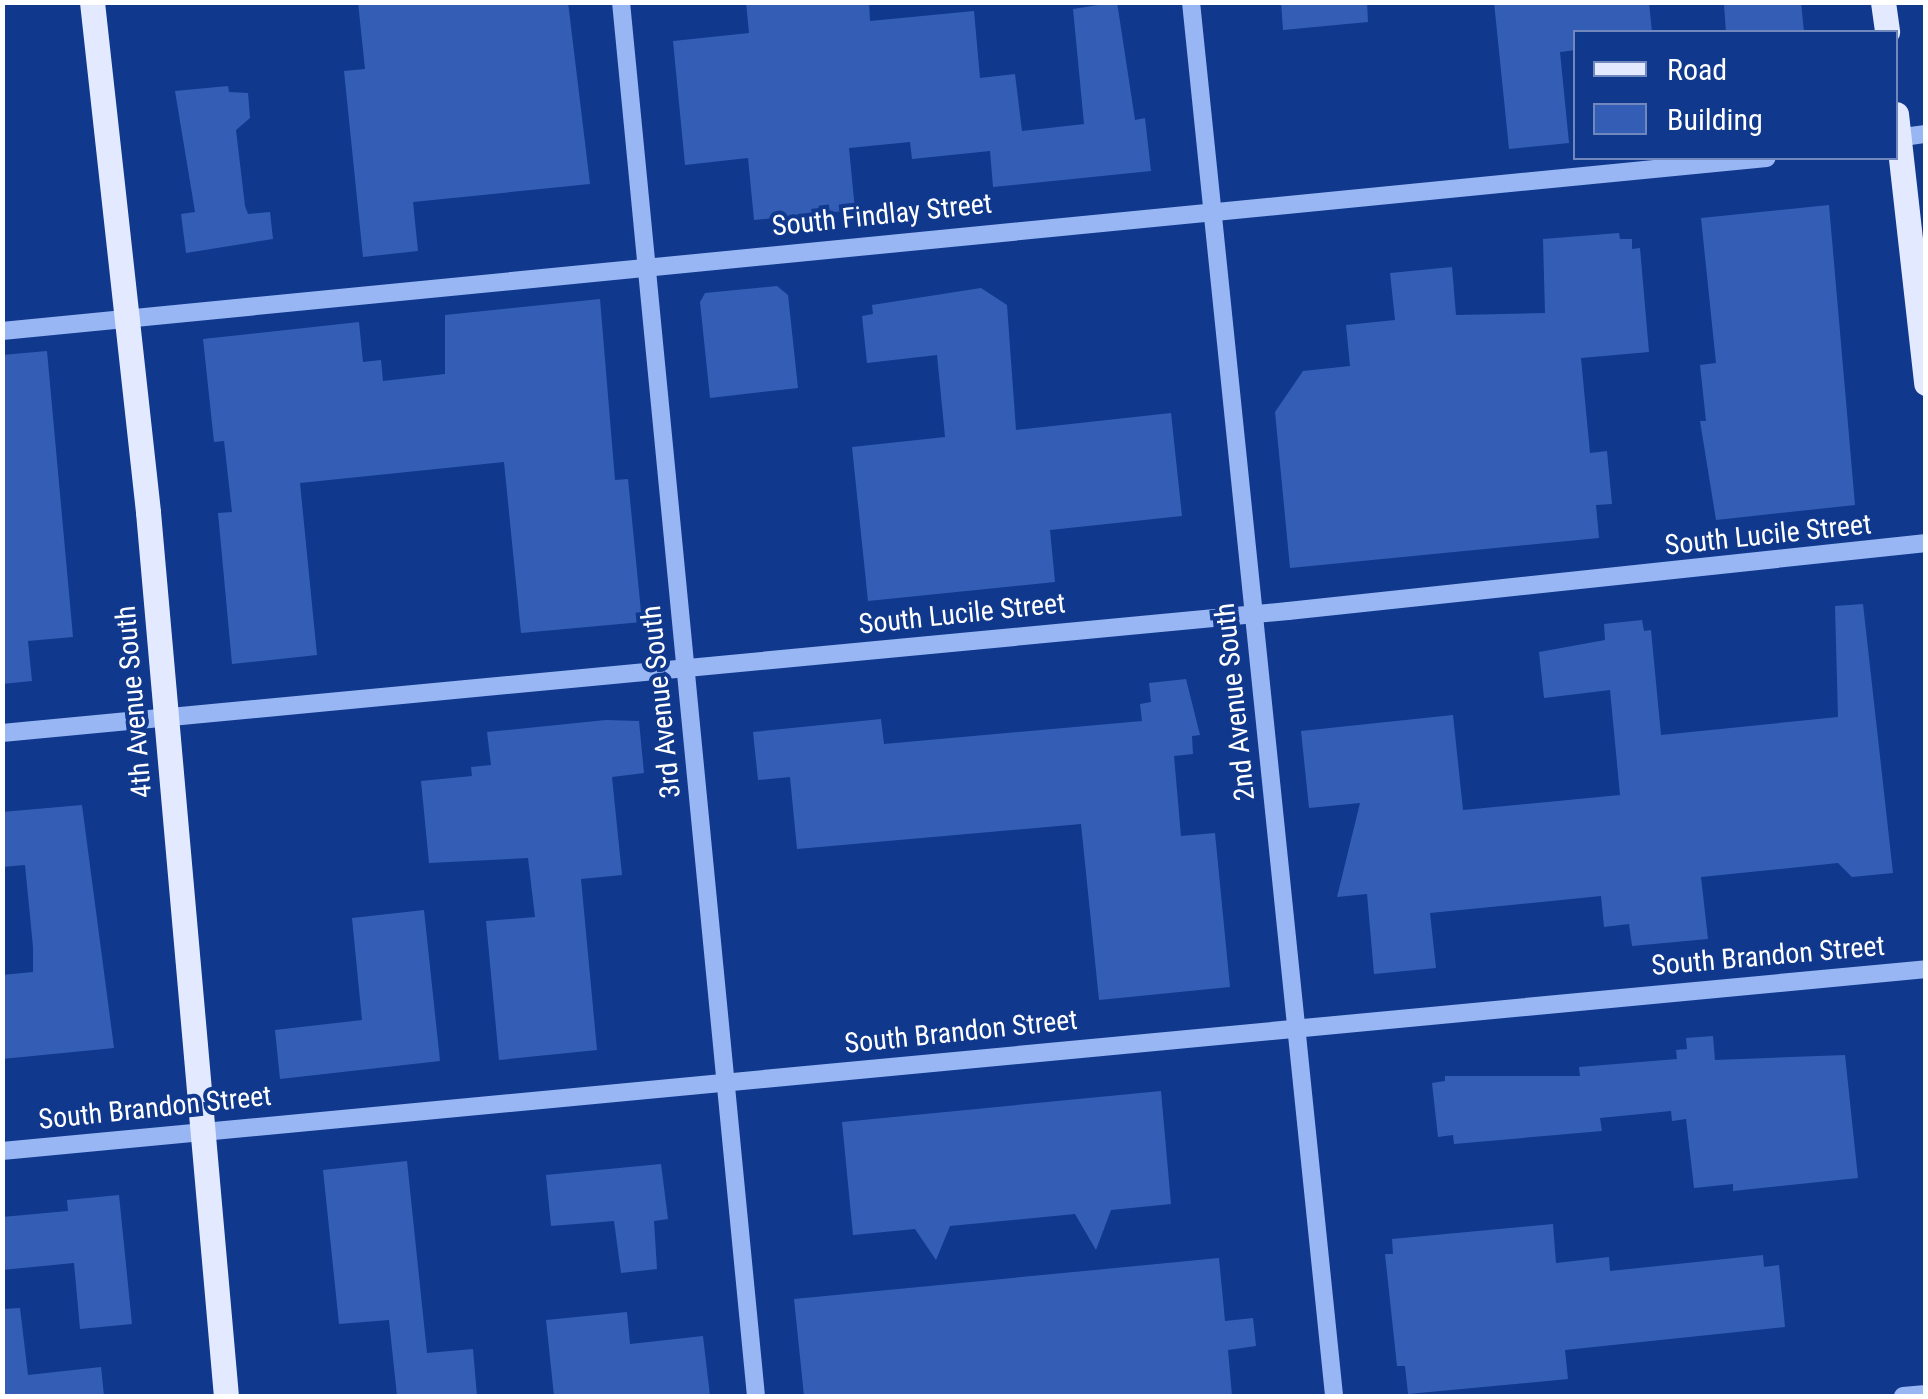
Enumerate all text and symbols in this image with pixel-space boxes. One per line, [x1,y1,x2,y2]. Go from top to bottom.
legend [1573,30,1898,160]
text: Road [1667,52,1727,87]
text: Building [1667,102,1763,137]
street label: South Findlay Street [770,187,994,243]
street label: South Lucile Street [1663,507,1873,563]
street label: South Lucile Street [857,586,1067,642]
street label: 2nd Avenue South [1208,601,1262,803]
street label: 4th Avenue South [109,604,159,800]
street label: 3rd Avenue South [634,604,688,800]
street label: South Brandon Street [1650,929,1886,983]
street label: South Brandon Street [843,1003,1079,1061]
street label: South Brandon Street [37,1079,273,1137]

